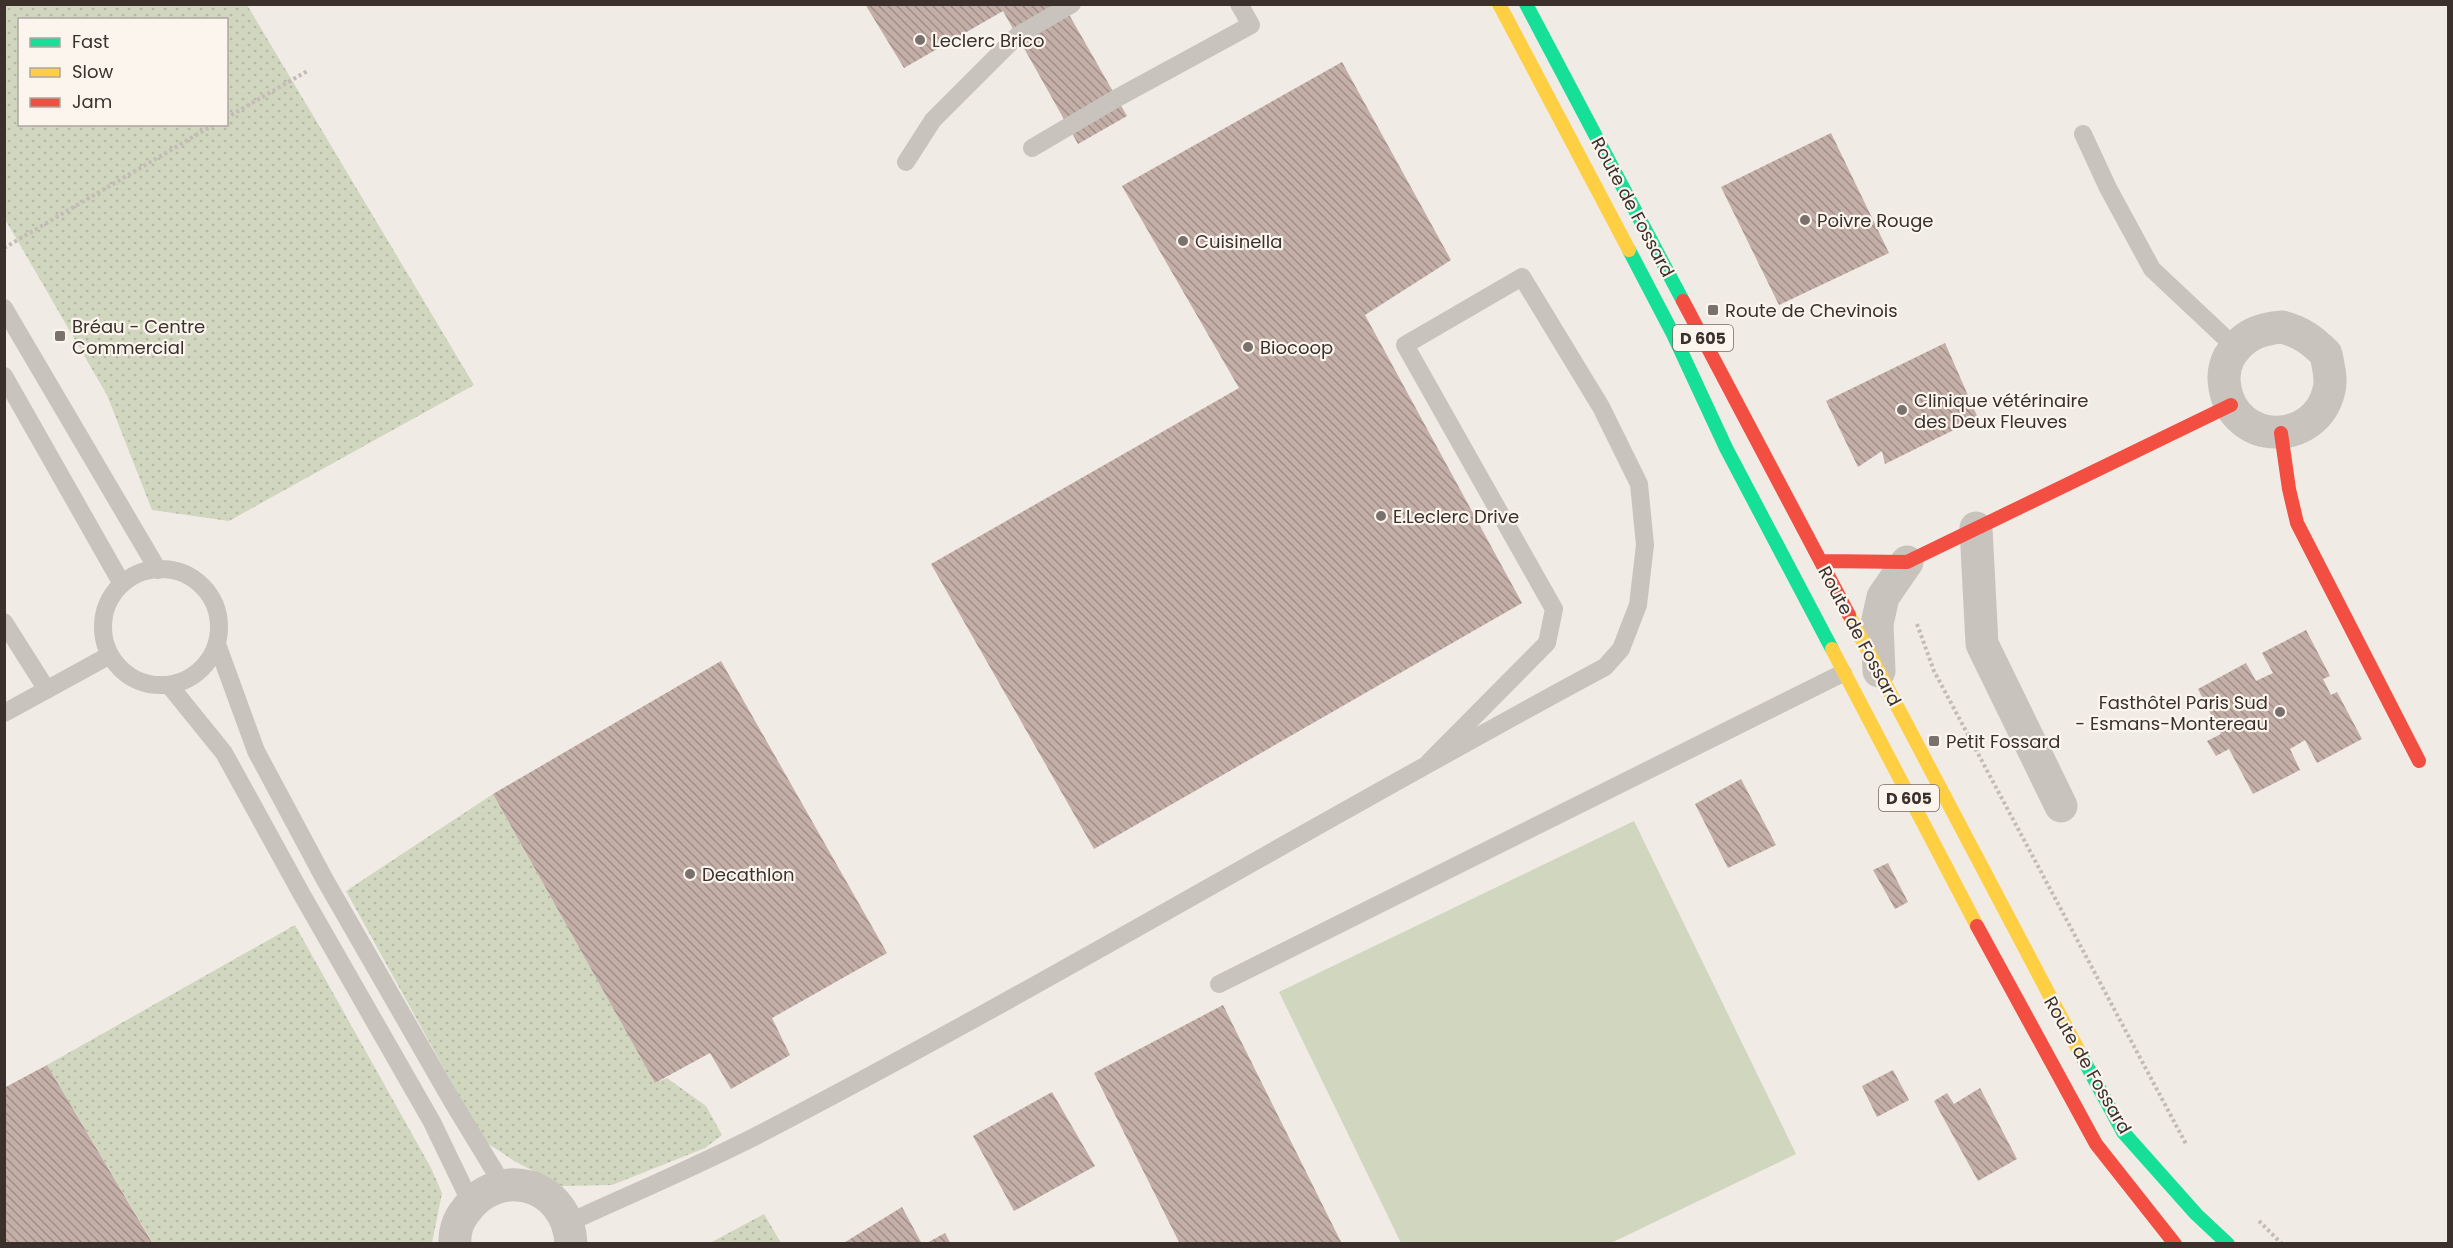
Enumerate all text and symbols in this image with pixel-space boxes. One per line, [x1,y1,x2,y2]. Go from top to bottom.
legend [18,18,228,126]
place label: Leclerc Brico [932,28,1045,53]
text: Fast [72,29,109,54]
marker: Leclerc Brico [913,33,927,47]
text: Slow [72,59,114,84]
text: Jam [72,89,112,114]
street label: Route de Fossard [1586,133,1680,281]
place label: Poivre Rouge [1817,208,1933,233]
marker: Poivre Rouge [1798,213,1812,227]
place label: Cuisinella [1195,229,1282,254]
marker: Cuisinella [1176,234,1190,248]
place label: Route de Chevinois [1725,298,1898,323]
marker: Route de Chevinois [1706,303,1720,317]
place label: Bréau - Centre Commercial [72,314,205,360]
road number: D 605 [1673,325,1733,351]
marker: Bréau - Centre Commercial [53,329,67,343]
place label: Biocoop [1260,335,1333,360]
marker: Biocoop [1241,340,1255,354]
place label: Clinique vétérinaire des Deux Fleuves [1914,388,2088,434]
marker: Clinique vétérinaire des Deux Fleuves [1895,403,1909,417]
place label: E.Leclerc Drive [1393,504,1519,529]
marker: E.Leclerc Drive [1374,509,1388,523]
street label: Route de Fossard [1813,562,1907,710]
place label: Fasthôtel Paris Sud - Esmans-Montereau [2075,690,2268,736]
marker: Fasthôtel Paris Sud - Esmans-Montereau [2273,705,2287,719]
place label: Petit Fossard [1946,729,2060,754]
marker: Petit Fossard [1927,734,1941,748]
road number: D 605 [1879,785,1939,811]
place label: Decathlon [702,862,795,887]
marker: Decathlon [683,867,697,881]
street label: Route de Fossard [2038,992,2138,1138]

